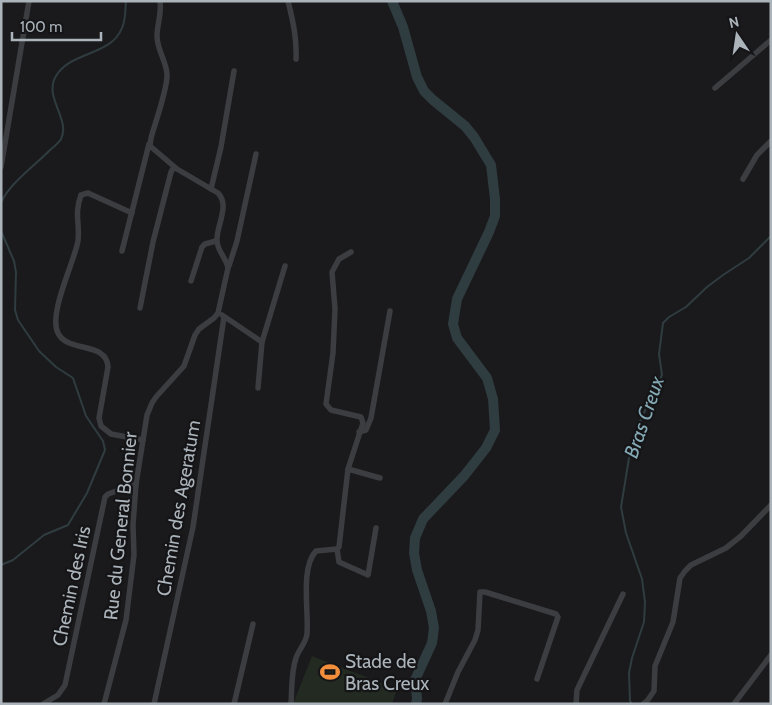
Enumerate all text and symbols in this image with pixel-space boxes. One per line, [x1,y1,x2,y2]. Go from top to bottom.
scale bar [12,10,101,42]
north arrow [712,10,762,60]
text: N [727,12,741,32]
text: 100 m [20,18,62,36]
water label: Bras Creux [619,372,670,461]
street label: Chemin des Ageratum [152,418,205,598]
street label: Rue du General Bonnier [99,431,142,621]
street label: Chemin des Iris [48,524,95,648]
place label: Stade de Bras Creux [345,650,429,695]
sports icon: Stade de Bras Creux [319,661,341,683]

